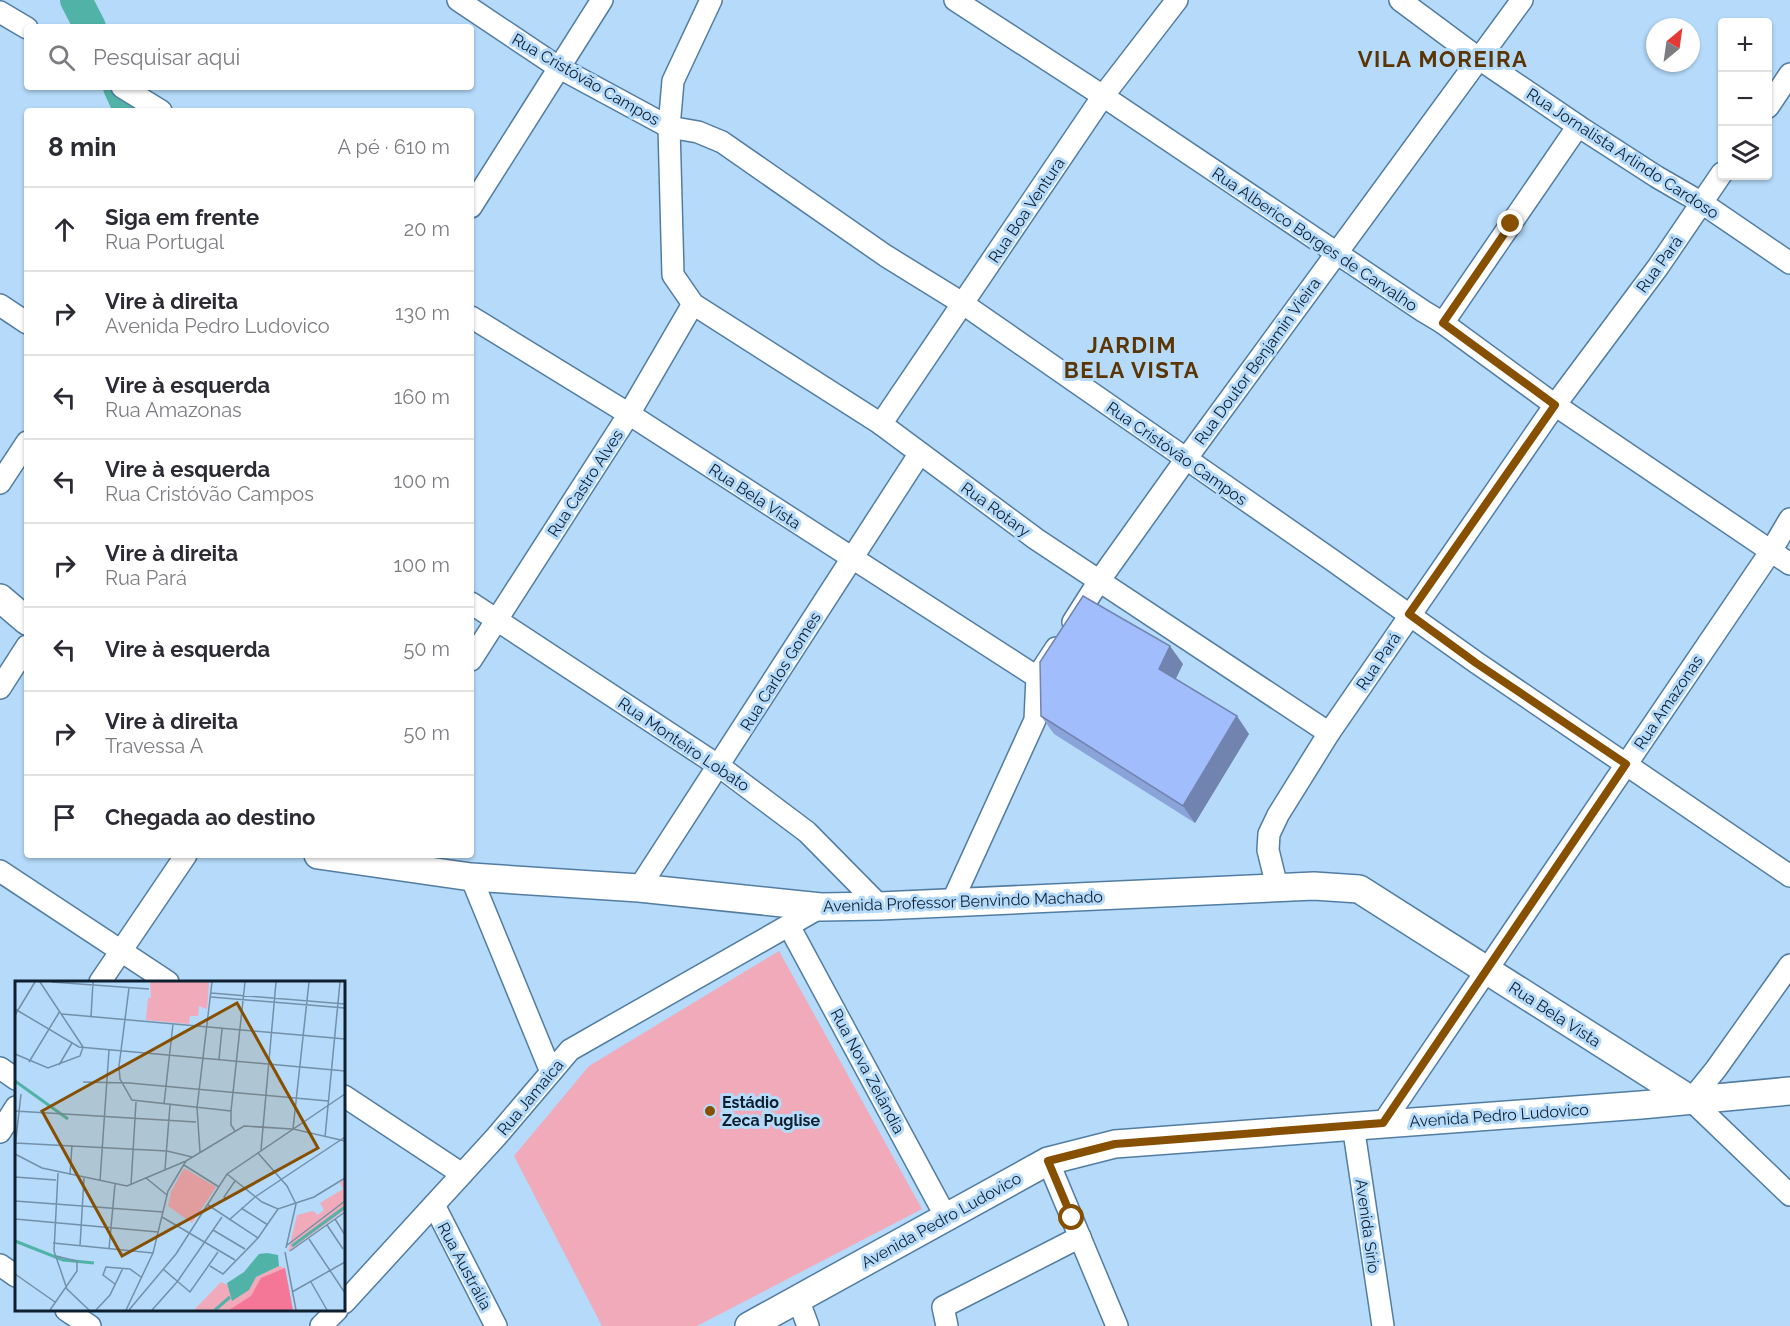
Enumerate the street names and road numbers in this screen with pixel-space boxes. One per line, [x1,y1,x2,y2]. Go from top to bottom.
street label: Rua Cristóvão Campos [509,29,663,130]
street label: Rua Jornalista Arlindo Cardoso [1523,84,1722,223]
street label: Rua Boa Ventura [984,154,1069,266]
street label: Rua Alberico Borges de Carvalho [1208,163,1421,315]
street label: Rua Pará [1632,232,1686,296]
street label: Rua Doutor Benjamin Vieira [1191,274,1324,448]
street label: Rua Cristóvão Campos [1103,398,1251,509]
street label: Rua Castro Alves [544,426,627,541]
street label: Rua Bela Vista [705,460,804,533]
street label: Rua Rotary [958,478,1034,541]
street label: Rua Carlos Gomes [736,608,825,734]
street label: Rua Pará [1352,629,1405,694]
street label: Rua Amazonas [1630,651,1707,753]
street label: Rua Monteiro Lobato [614,693,753,795]
street label: Avenida Professor Benvindo Machado [823,887,1103,916]
street label: Rua Bela Vista [1505,978,1604,1051]
street label: Rua Nova Zelândia [827,1005,909,1137]
street label: Rua Jamaica [493,1056,568,1139]
street label: Avenida Pedro Ludovico [1409,1100,1589,1131]
street label: Avenida Pedro Ludovico [858,1169,1024,1272]
street label: Avenida Sírio [1351,1178,1384,1275]
street label: Rua Austrália [434,1219,496,1313]

